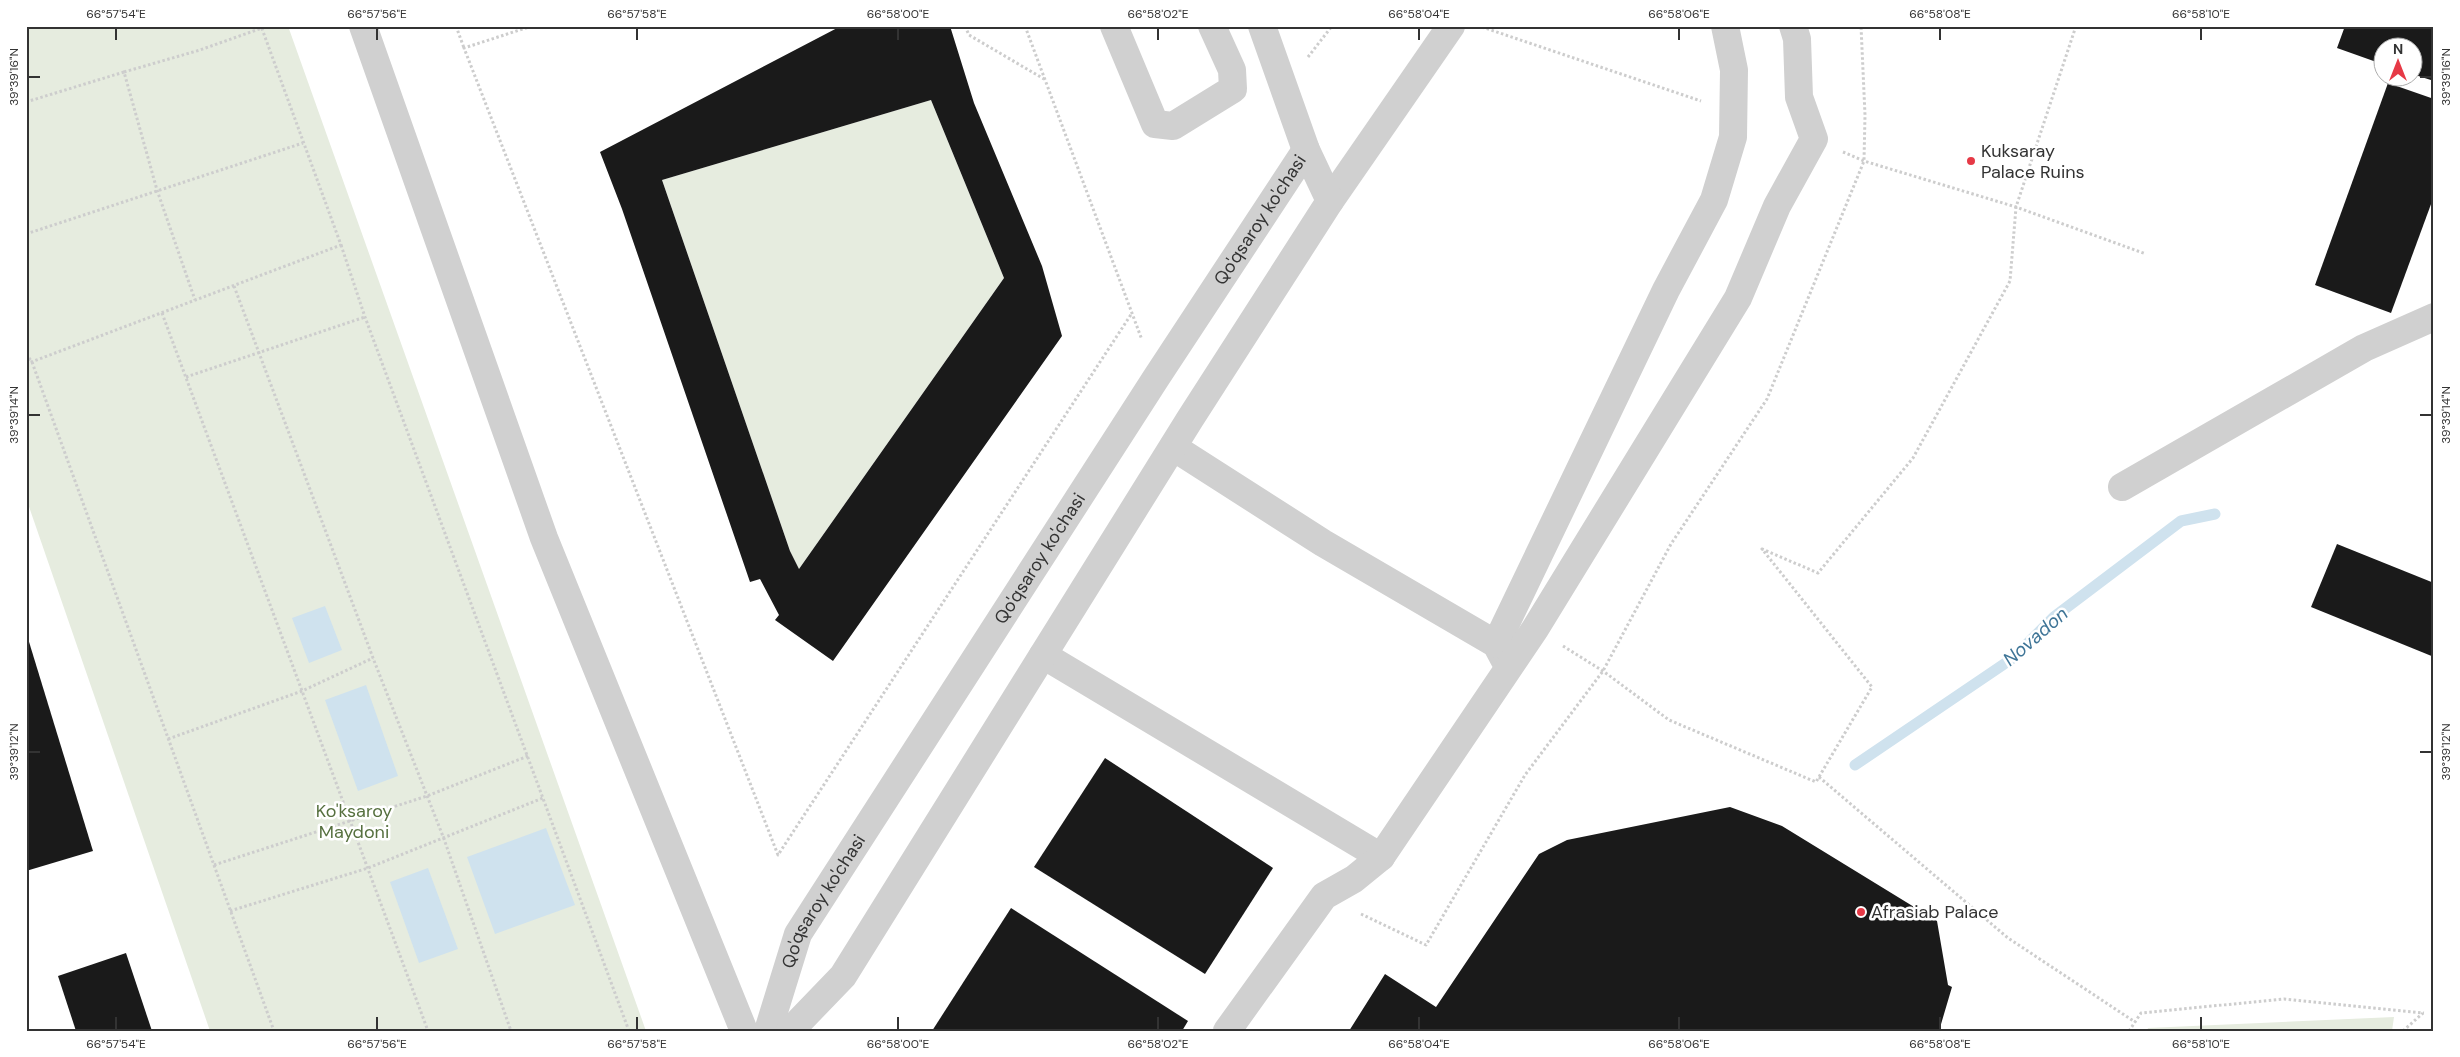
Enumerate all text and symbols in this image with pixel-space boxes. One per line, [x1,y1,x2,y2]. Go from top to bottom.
text: 66°57'54"E [86,6,146,22]
text: 66°57'56"E [347,6,407,22]
text: 66°57'58"E [607,6,667,22]
text: 66°58'00"E [867,6,929,22]
text: 66°58'02"E [1128,6,1189,22]
text: 66°58'04"E [1388,6,1450,22]
text: 66°58'06"E [1648,6,1710,22]
text: 66°58'08"E [1909,6,1971,22]
text: 66°58'10"E [2172,6,2230,22]
north arrow [2372,38,2422,88]
text: N [2393,40,2403,58]
text: 39°39'16"N [6,48,22,106]
text: 39°39'16"N [2438,48,2454,106]
place label: Kuksaray Palace Ruins [1981,139,2085,184]
street label: Qo'qsaroy ko'chasi [1208,150,1312,290]
marker: Kuksaray Palace Ruins [1965,155,1977,167]
text: 39°39'14"N [6,386,22,444]
text: 39°39'14"N [2438,386,2454,444]
street label: Qo'qsaroy ko'chasi [989,488,1091,629]
water label: Novadon [1997,601,2073,672]
text: 39°39'12"N [6,723,22,781]
text: 39°39'12"N [2438,723,2454,781]
park label: Ko'ksaroy Maydoni [316,799,392,844]
street label: Qo'qsaroy ko'chasi [776,830,871,971]
place label: Afrasiab Palace [1871,900,1999,924]
marker: Afrasiab Palace [1855,906,1867,918]
text: 66°57'54"E [86,1036,146,1052]
text: 66°57'56"E [347,1036,407,1052]
text: 66°57'58"E [607,1036,667,1052]
text: 66°58'00"E [867,1036,929,1052]
text: 66°58'02"E [1128,1036,1189,1052]
text: 66°58'04"E [1388,1036,1450,1052]
text: 66°58'06"E [1648,1036,1710,1052]
text: 66°58'08"E [1909,1036,1971,1052]
text: 66°58'10"E [2172,1036,2230,1052]

